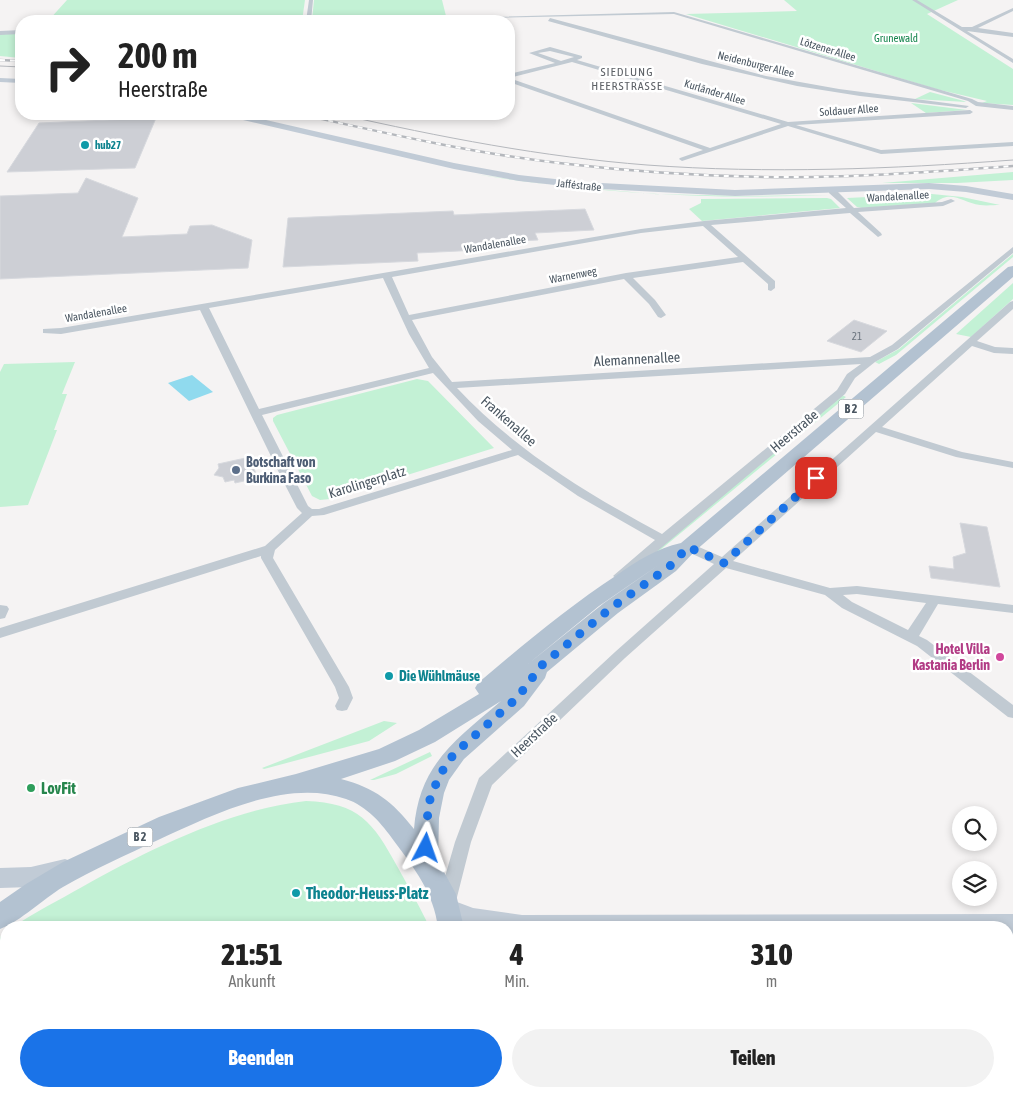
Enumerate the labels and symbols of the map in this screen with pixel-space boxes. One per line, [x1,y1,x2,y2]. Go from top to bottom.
park label: Grunewald [874,32,918,44]
street label: Lötzener Allee [799,35,857,63]
street label: Neidenburger Allee [717,49,795,79]
district label: SIEDLUNG HEERSTRASSE [591,65,663,93]
street label: Kurländer Allee [683,77,747,107]
street label: Soldauer Allee [819,102,879,118]
marker: hub27 [79,139,91,151]
place label: hub27 [95,139,121,151]
street label: Jafféstraße [556,177,602,193]
street label: Wandalenallee [867,188,929,204]
street label: Wandalenallee [463,233,527,255]
street label: Warnenweg [548,264,598,285]
street label: Wandalenallee [64,302,128,324]
house number: 21 [852,330,862,342]
street label: Alemannenallee [593,349,681,369]
street label: Frankenallee [478,393,540,449]
road number: B 2 [838,399,864,418]
street label: Heerstraße [767,406,821,456]
place label: Botschaft von Burkina Faso [246,454,316,486]
pin [795,457,837,499]
street label: Karolingerplatz [327,463,407,501]
marker: Botschaft von Burkina Faso [230,464,242,476]
place label: Hotel Villa Kastania Berlin [912,641,990,673]
marker: Hotel Villa Kastania Berlin [994,651,1006,663]
place label: Die Wühlmäuse [399,668,480,684]
marker: Die Wühlmäuse [383,670,395,682]
street label: Heerstraße [508,710,560,760]
place label: LovFit [41,779,76,797]
marker: LovFit [25,782,37,794]
position arrow [399,821,451,873]
road number: B 2 [128,828,152,846]
place label: Theodor-Heuss-Platz [306,884,429,902]
marker: Theodor-Heuss-Platz [290,887,302,899]

